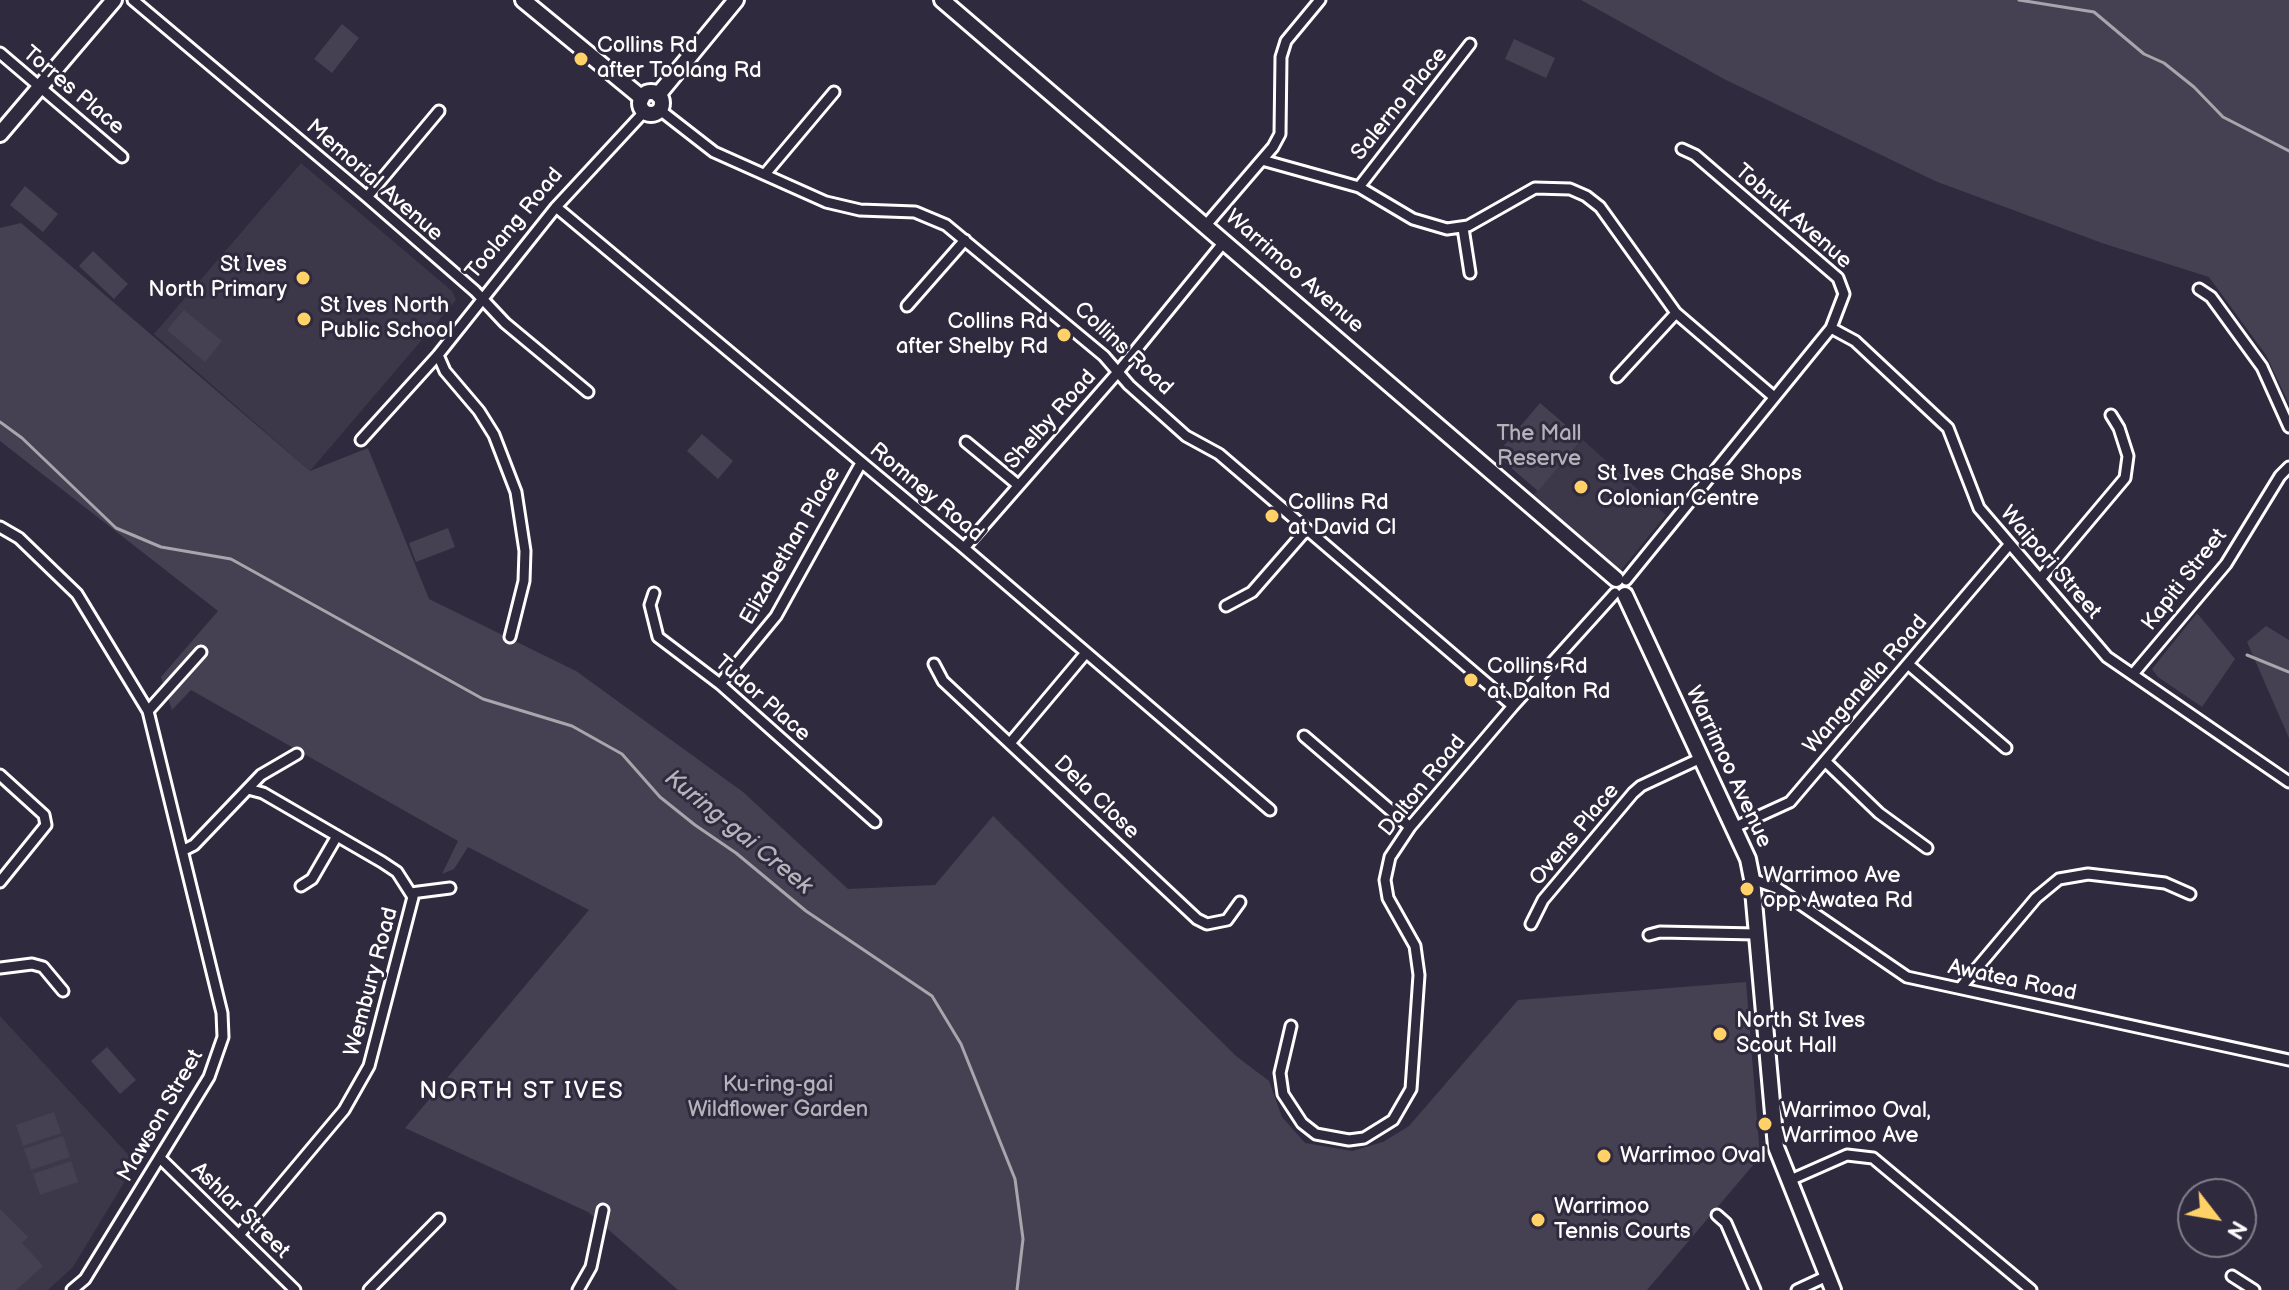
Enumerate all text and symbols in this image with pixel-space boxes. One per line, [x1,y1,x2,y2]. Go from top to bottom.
place label: Collins Rd after Toolang Rd [597,33,762,84]
street label: Torres Place [17,41,129,141]
street label: Salerno Place [1346,42,1454,166]
marker: Collins Rd after Toolang Rd [572,50,590,68]
street label: Memorial Avenue [300,114,448,248]
street label: Tobruk Avenue [1729,159,1857,275]
street label: Toolang Road [461,163,569,285]
street label: Warrimoo Avenue [1219,205,1369,339]
place label: St Ives North Primary [148,252,287,304]
marker: St Ives North Primary [294,269,312,287]
place label: St Ives North Public School [320,293,453,344]
street label: Collins Road [1068,297,1178,401]
place label: Collins Rd after Shelby Rd [896,309,1048,360]
marker: St Ives North Public School [295,310,313,328]
marker: Collins Rd after Shelby Rd [1055,326,1073,344]
street label: Shelby Road [1000,365,1102,475]
park label: The Mall Reserve [1496,421,1582,472]
street label: Romney Road [864,438,988,548]
place label: St Ives Chase Shops Colonian Centre [1597,461,1802,512]
street label: Elizabethan Place [735,462,847,630]
marker: St Ives Chase Shops Colonian Centre [1572,478,1590,496]
place label: Collins Rd at David Cl [1288,490,1396,542]
street label: Waipori Street [1994,501,2106,625]
marker: Collins Rd at David Cl [1263,507,1281,525]
street label: Kapiti Street [2137,524,2233,636]
street label: Wanganella Road [1798,610,1934,760]
street label: Tudor Place [709,650,815,748]
place label: Collins Rd at Dalton Rd [1487,654,1610,706]
marker: Collins Rd at Dalton Rd [1462,671,1480,689]
street label: Warrimoo Avenue [1679,682,1777,852]
street label: Dalton Road [1374,730,1472,842]
street label: Dela Close [1048,751,1144,845]
water label: Kuring-gai Creek [658,764,818,902]
street label: Ovens Place [1525,779,1625,891]
place label: Warrimoo Ave opp Awatea Rd [1763,863,1913,914]
marker: Warrimoo Ave opp Awatea Rd [1738,880,1756,898]
street label: Wembury Road [339,905,405,1059]
street label: Awatea Road [1945,954,2079,1008]
place label: North St Ives Scout Hall [1736,1008,1865,1060]
marker: North St Ives Scout Hall [1711,1025,1729,1043]
street label: Mawson Street [112,1045,210,1187]
park label: Ku-ring-gai Wildflower Garden [688,1072,868,1124]
district label: NORTH ST IVES [419,1078,625,1106]
place label: Warrimoo Oval, Warrimoo Ave [1781,1098,1931,1150]
marker: Warrimoo Oval, Warrimoo Ave [1756,1115,1774,1133]
place label: Warrimoo Oval [1620,1143,1766,1169]
marker: Warrimoo Oval [1595,1147,1613,1165]
street label: Ashlar Street [185,1157,295,1265]
north arrow [2177,1178,2257,1258]
place label: Warrimoo Tennis Courts [1554,1194,1691,1246]
marker: Warrimoo Tennis Courts [1529,1211,1547,1229]
text: N [2220,1216,2252,1244]

